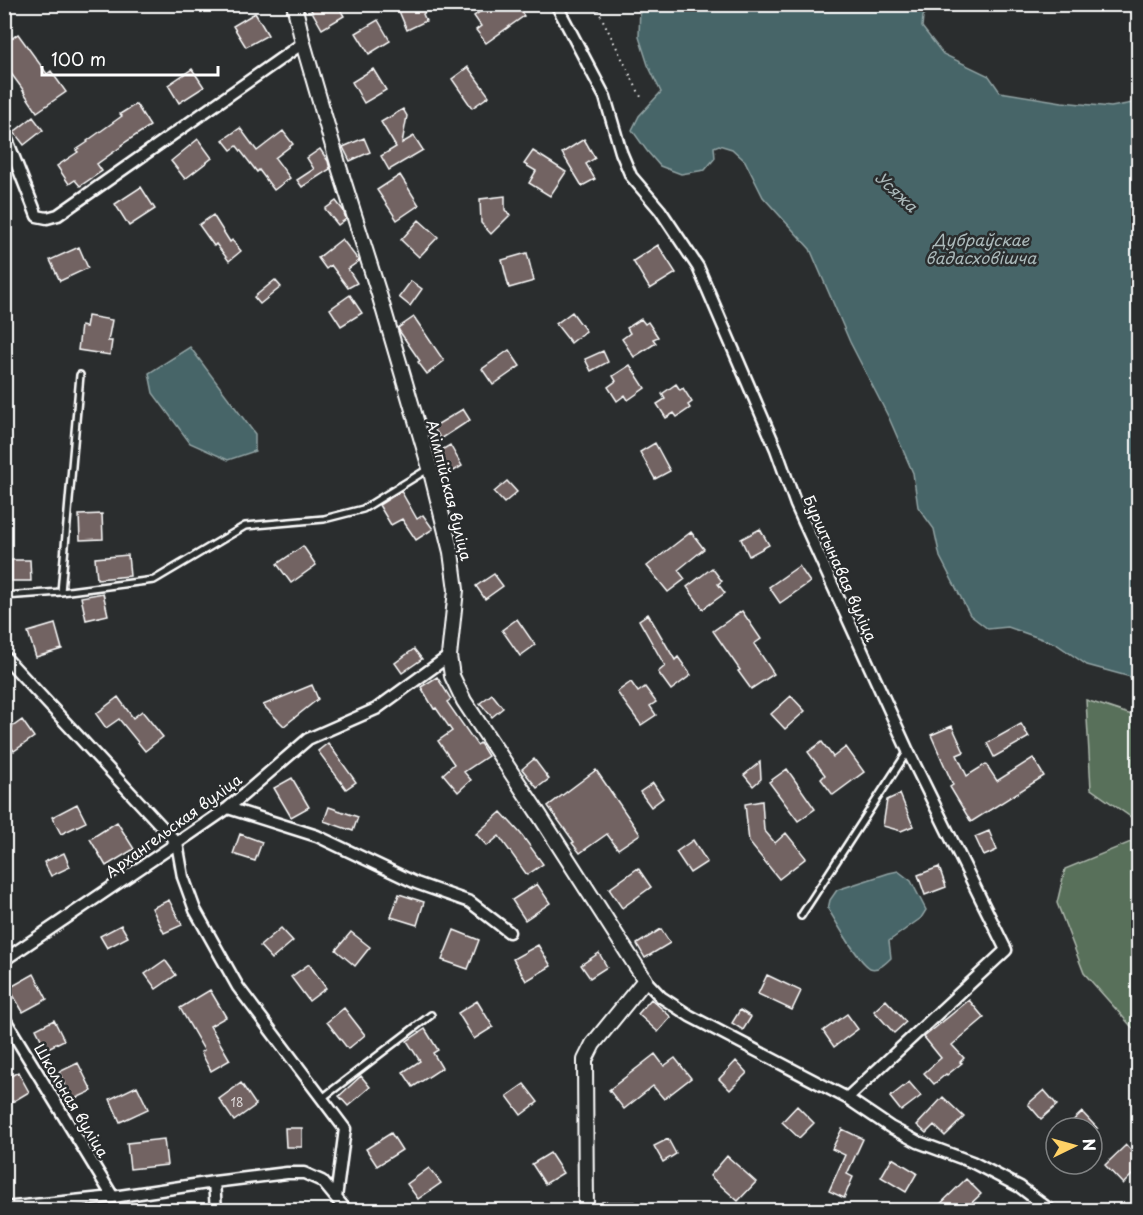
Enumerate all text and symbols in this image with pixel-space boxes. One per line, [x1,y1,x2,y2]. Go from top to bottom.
scale bar [42,39,218,77]
text: 100 m [51,45,106,72]
water label: Усяжа [870,165,924,218]
water label: Дубраўскае вадасховішча [926,227,1037,269]
street label: Алімпійская вуліца [421,417,479,564]
street label: Бурштынавая вуліца [798,491,884,646]
street label: Архангельская вуліца [100,767,247,882]
street label: Школьная вуліца [29,1039,116,1162]
house number: 18 [231,1093,243,1111]
north arrow [1044,1116,1104,1176]
text: N [1077,1137,1102,1152]

